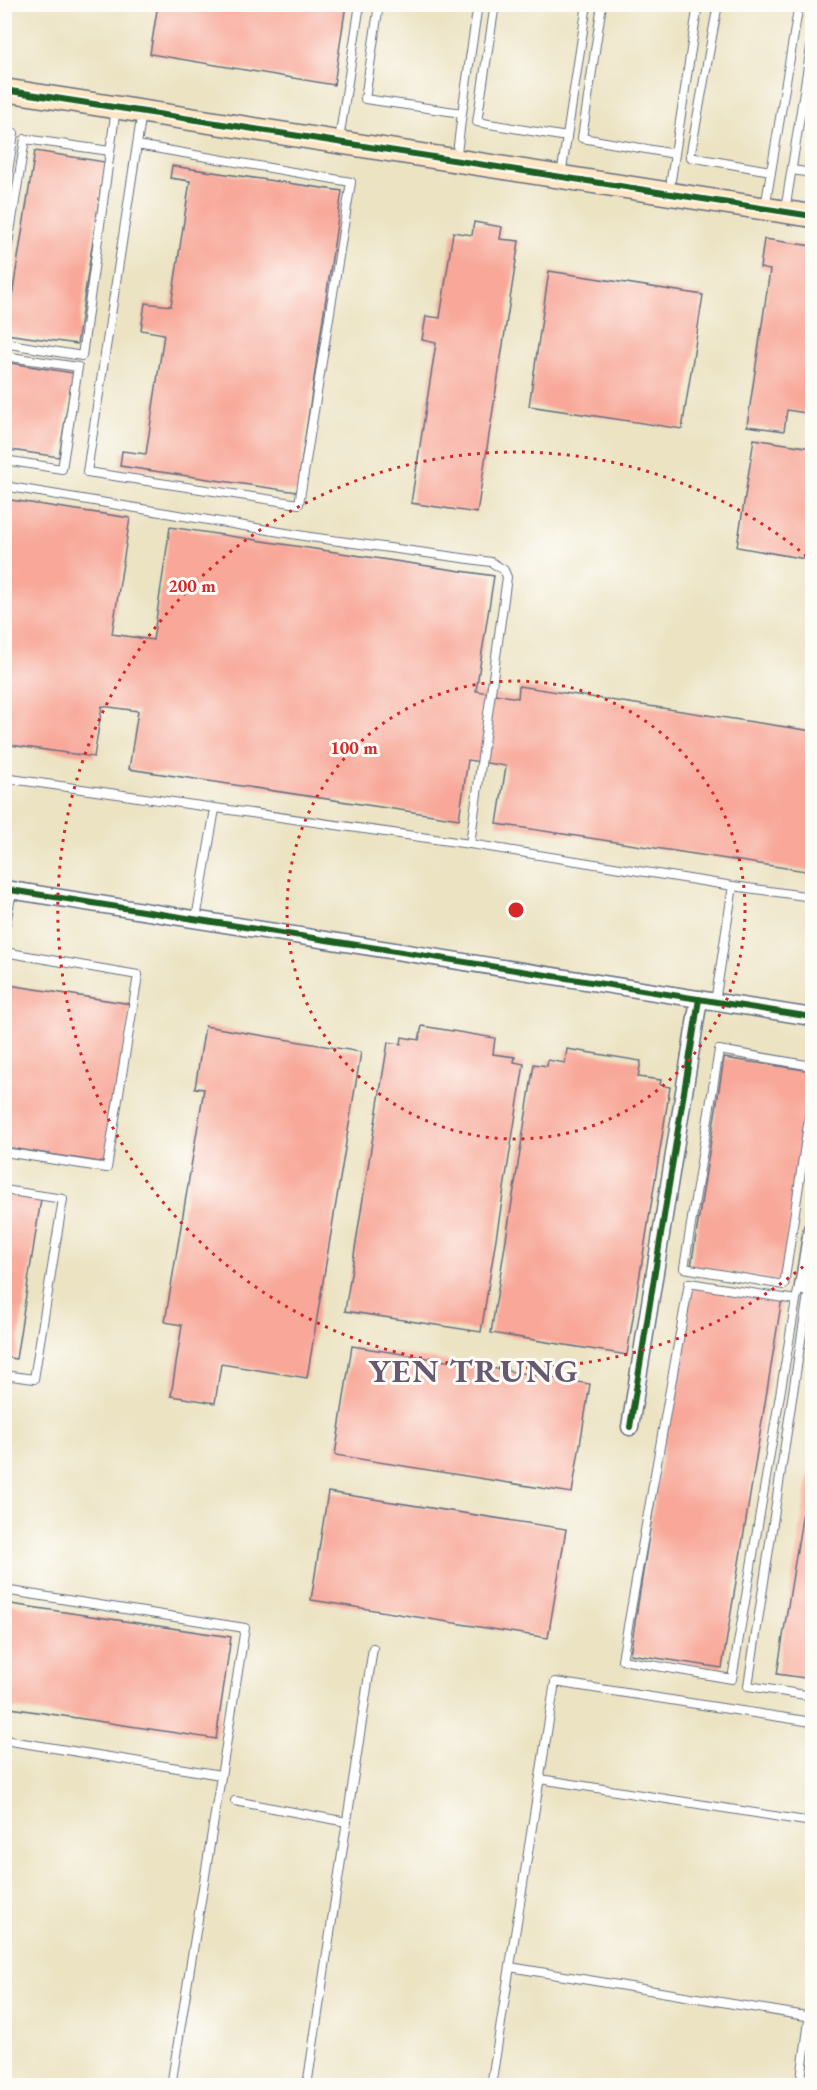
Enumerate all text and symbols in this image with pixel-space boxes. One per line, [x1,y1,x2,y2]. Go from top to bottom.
text: 200 m [168,574,216,597]
text: 100 m [330,736,378,759]
centre of rings [506,900,526,920]
district label: YEN TRUNG [368,1349,580,1392]

